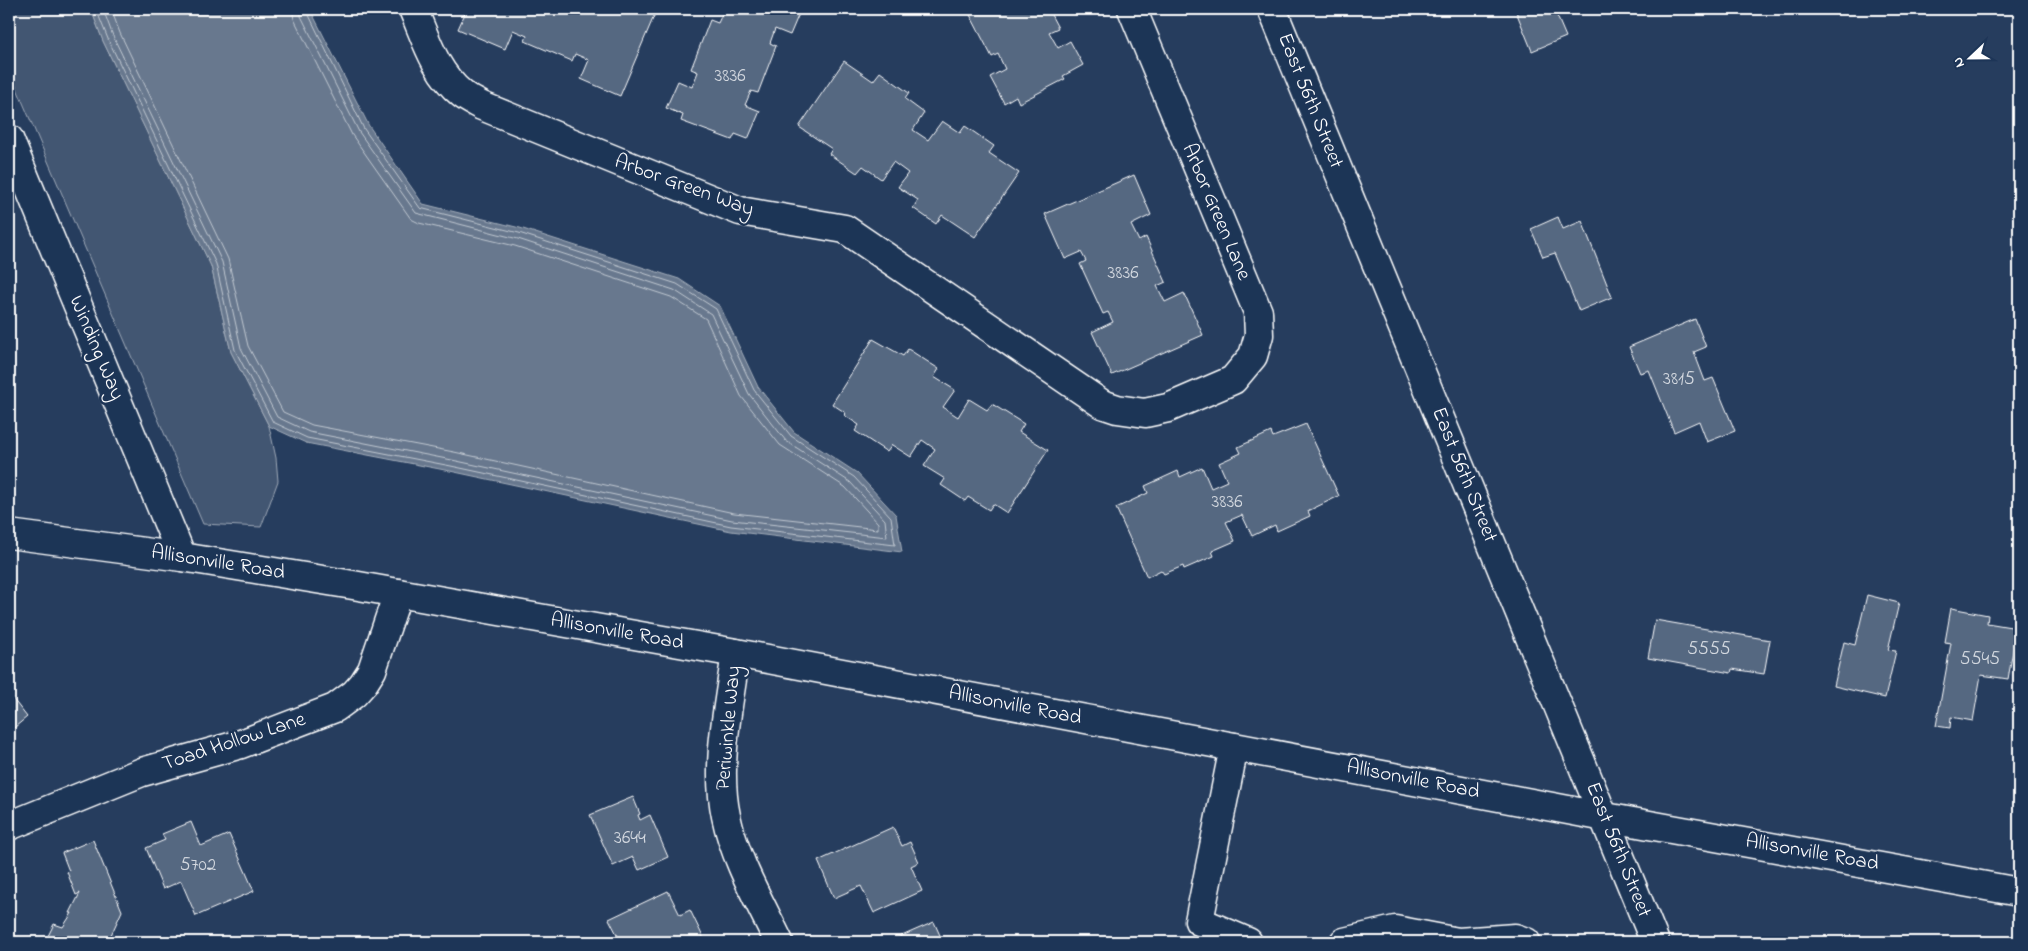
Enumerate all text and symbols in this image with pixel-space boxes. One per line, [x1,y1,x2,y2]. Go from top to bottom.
street label: East 56th Street [1269,29,1351,173]
north arrow [1946,32,1996,82]
text: N [1948,54,1971,71]
house number: 3836 [714,63,746,90]
street label: Arbor Green Lane [1174,139,1259,286]
street label: Arbor Green Way [609,147,758,227]
house number: 3836 [1107,260,1139,287]
street label: Winding Way [59,291,132,406]
house number: 3815 [1663,366,1695,393]
street label: East 56th Street [1423,403,1505,547]
house number: 3836 [1211,489,1243,516]
street label: Allisonville Road [149,538,287,588]
street label: Allisonville Road [548,606,686,659]
house number: 5555 [1687,636,1731,663]
house number: 5545 [1960,646,2000,673]
street label: Periwinkle Way [709,664,751,792]
street label: Allisonville Road [946,678,1084,734]
street label: Toad Hollow Lane [159,705,310,779]
street label: Allisonville Road [1344,752,1482,808]
street label: East 56th Street [1577,778,1659,922]
house number: 3644 [614,825,646,852]
street label: Allisonville Road [1743,827,1881,880]
house number: 5702 [180,852,216,879]

